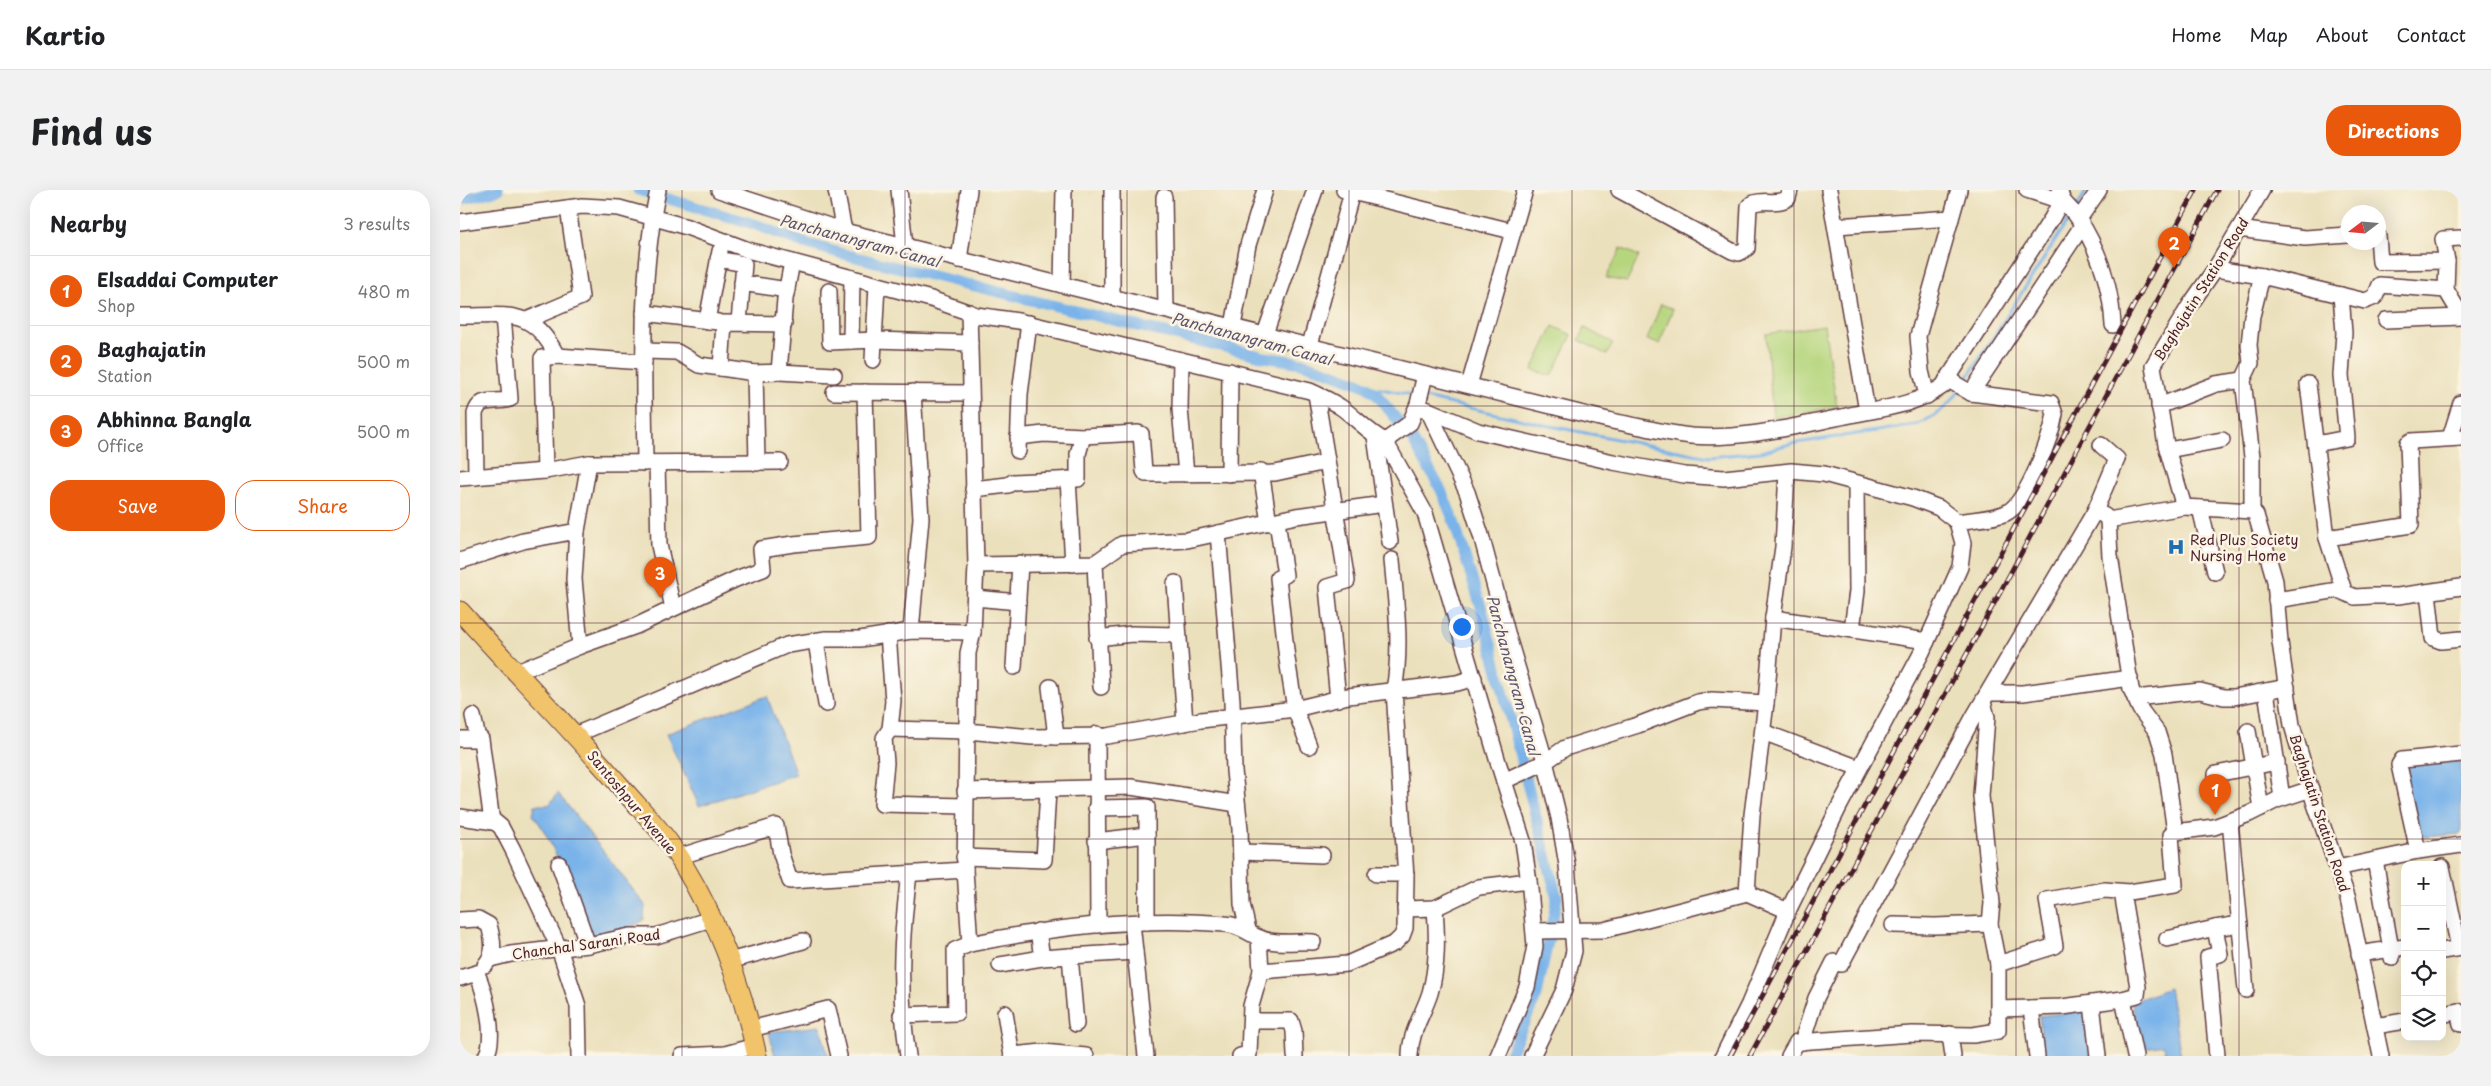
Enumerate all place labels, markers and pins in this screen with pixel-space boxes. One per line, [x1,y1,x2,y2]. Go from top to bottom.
pin: 2 [2158,227,2190,268]
place label: Red Plus Society Nursing Home [2190,529,2298,566]
hospital icon: Red Plus Society Nursing Home [2166,537,2186,557]
pin: 3 [644,557,676,598]
pin: 1 [2199,774,2231,815]

